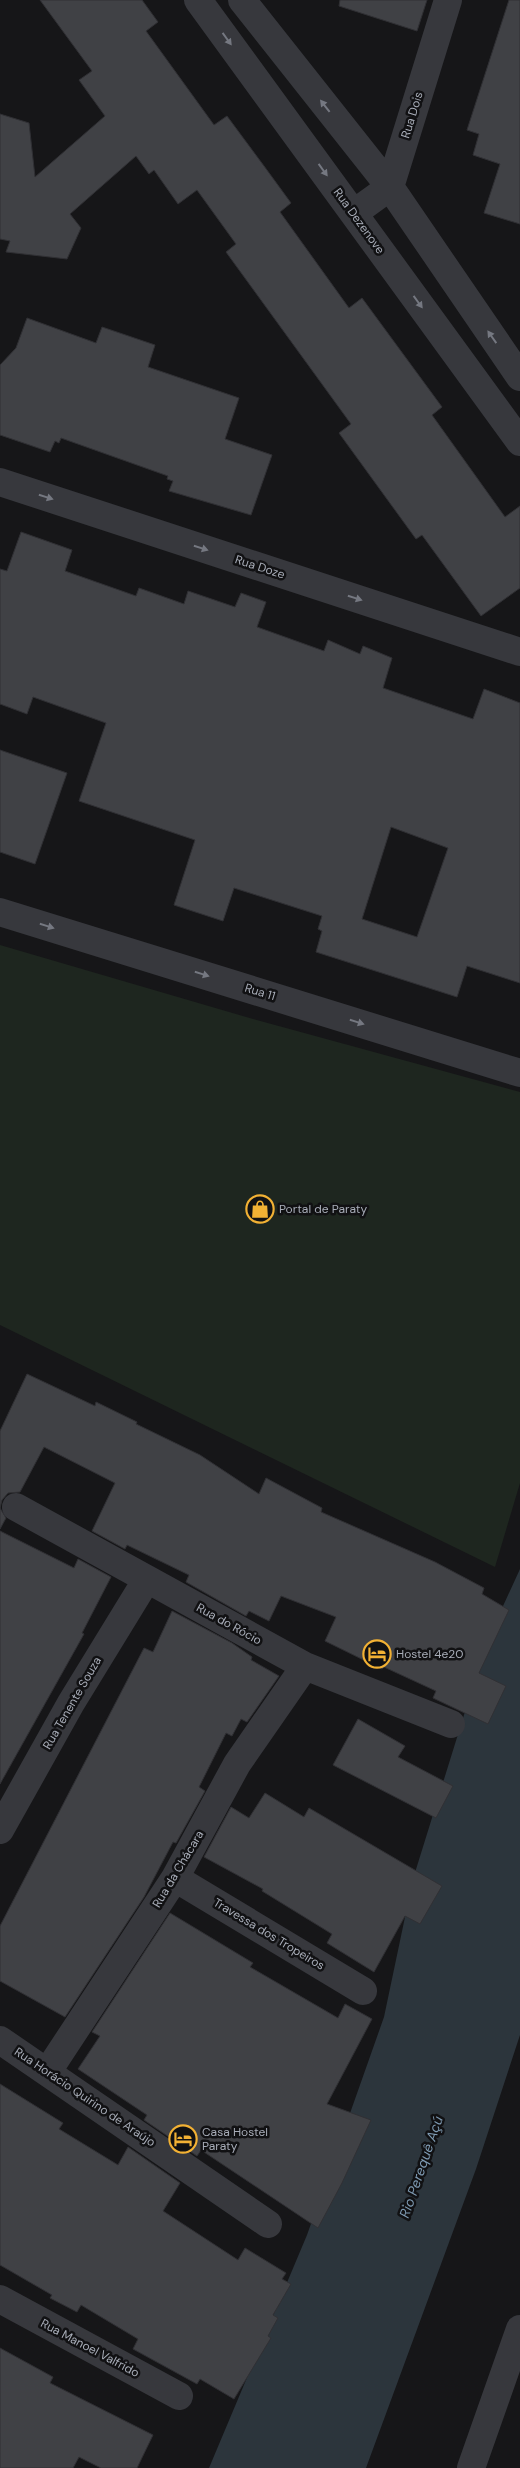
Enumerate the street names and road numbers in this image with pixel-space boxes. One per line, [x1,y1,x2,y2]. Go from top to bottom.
street label: Rua Dois [397,90,427,140]
street label: Rua Dezenove [330,185,388,257]
street label: Rua Doze [233,551,287,583]
street label: Rua 11 [243,980,277,1004]
street label: Rua do Rócio [193,1599,265,1649]
street label: Rua Tenente Souza [39,1654,105,1752]
street label: Rua da Chácara [149,1827,207,1911]
street label: Travessa dos Tropeiros [210,1894,328,1974]
street label: Rua Horácio Quirino de Araújo [11,2044,159,2150]
street label: Rua Manoel Valfrido [38,2315,142,2381]

